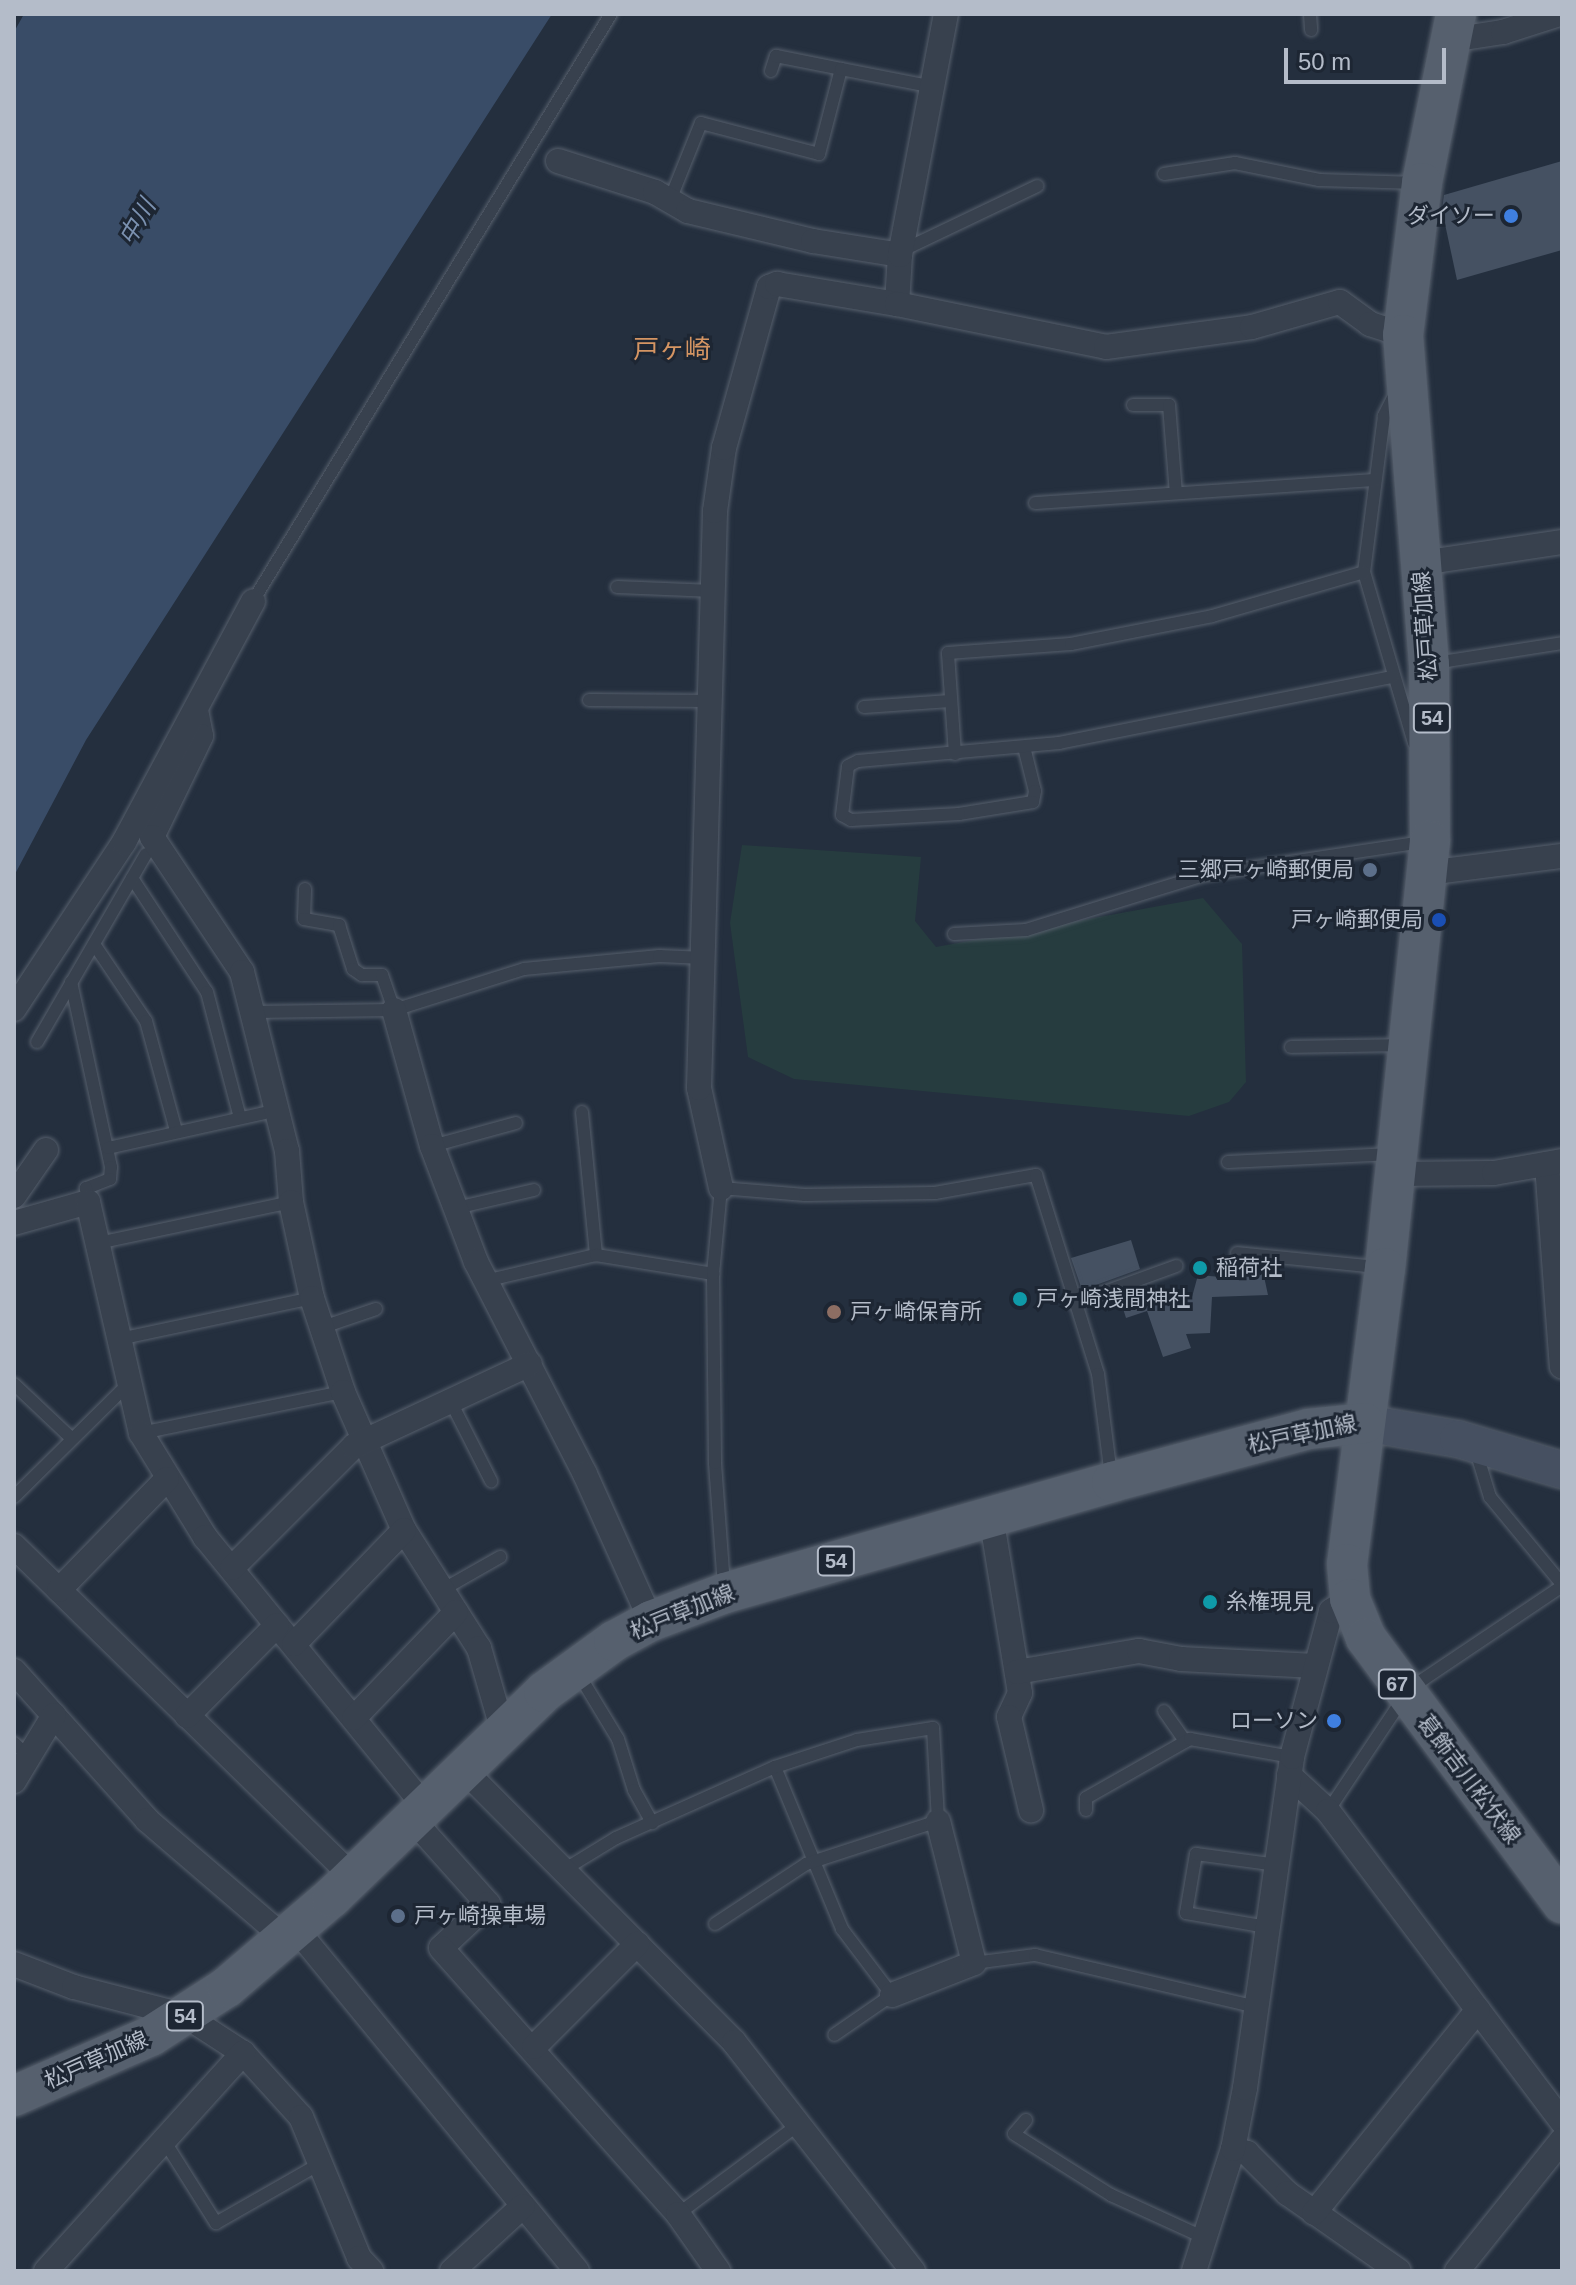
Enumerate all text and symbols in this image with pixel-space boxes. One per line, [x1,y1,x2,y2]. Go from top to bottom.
scale bar [1288,32,1450,82]
text: 50 m [1298,48,1351,75]
water label: 中川 [113,194,161,250]
place label: ダイソー [1407,203,1495,229]
marker: ダイソー [1502,207,1520,225]
district label: 戸ヶ崎 [633,334,711,366]
street label: 松戸草加線 [1408,570,1442,682]
road number: 54 [1412,702,1452,734]
place label: 三郷戸ヶ崎郵便局 [1178,857,1354,883]
marker: 三郷戸ヶ崎郵便局 [1361,861,1379,879]
place label: 戸ヶ崎郵便局 [1291,907,1423,933]
marker: 戸ヶ崎郵便局 [1430,911,1448,929]
place label: 稲荷社 [1216,1255,1282,1281]
marker: 稲荷社 [1191,1259,1209,1277]
place label: 戸ヶ崎浅間神社 [1036,1286,1190,1312]
marker: 戸ヶ崎浅間神社 [1011,1290,1029,1308]
place label: 戸ヶ崎保育所 [850,1299,982,1325]
marker: 戸ヶ崎保育所 [825,1303,843,1321]
street label: 松戸草加線 [1245,1410,1359,1458]
road number: 54 [816,1545,856,1577]
street label: 松戸草加線 [626,1579,738,1645]
place label: 糸権現見 [1226,1589,1314,1615]
marker: 糸権現見 [1201,1593,1219,1611]
road number: 67 [1377,1668,1417,1700]
place label: ローソン [1230,1708,1318,1734]
street label: 葛飾吉川松伏線 [1412,1710,1526,1848]
marker: ローソン [1325,1712,1343,1730]
place label: 戸ヶ崎操車場 [414,1903,546,1929]
marker: 戸ヶ崎操車場 [389,1907,407,1925]
road number: 54 [165,2000,205,2032]
street label: 松戸草加線 [40,2026,152,2094]

